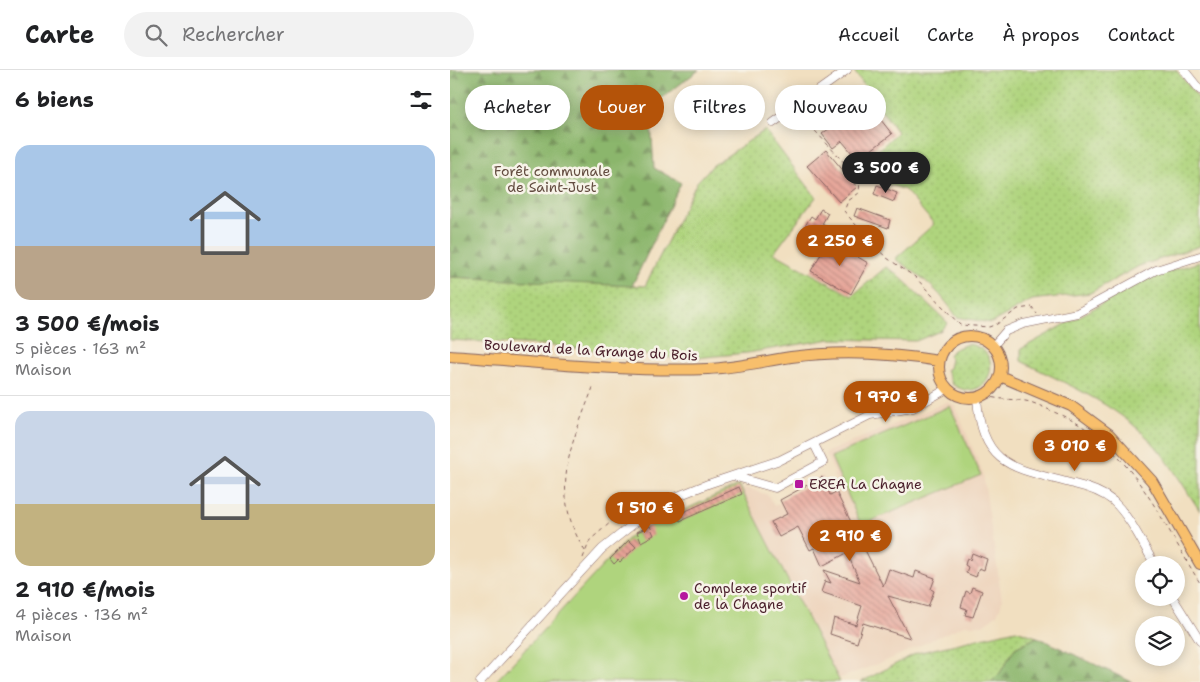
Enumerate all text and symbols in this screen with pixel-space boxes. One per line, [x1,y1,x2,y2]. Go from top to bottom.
search box [124,12,474,57]
text: Carte [25,19,94,51]
icon: search [142,21,170,49]
text: Rechercher [182,22,285,47]
text: Accueil [838,23,899,47]
text: Carte [927,23,974,47]
text: À propos [1002,23,1080,47]
text: Contact [1108,23,1175,47]
chip: Acheter [465,85,570,130]
chip: Louer [580,85,664,130]
chip: Filtres [674,85,765,130]
chip: Nouveau [775,85,886,130]
text: 6 biens [15,86,94,114]
icon: filters [407,86,435,114]
pin: 3 500 € [840,152,932,194]
text: 3 500 € [853,157,919,178]
park label: Forêt communale de Saint-Just [494,162,610,196]
icon: home [180,178,270,268]
pin: 2 250 € [794,224,886,267]
text: 2 250 € [807,230,873,251]
text: 3 500 €/mois [15,310,160,338]
street label: Boulevard de la Grange du Bois [483,335,699,365]
text: 5 pièces · 163 m² [15,338,146,359]
text: Maison [15,359,72,380]
pin: 1 970 € [840,380,932,423]
text: 1 970 € [855,386,917,407]
pin: 3 010 € [1029,430,1121,472]
text: 3 010 € [1044,435,1106,456]
icon: home [180,443,270,533]
place label: EREA La Chagne [809,475,922,493]
marker: EREA La Chagne [793,478,805,490]
pin: 1 510 € [599,492,691,534]
text: 1 510 € [617,497,673,518]
pin: 2 910 € [804,520,896,562]
text: 2 910 € [819,525,881,546]
map controls [1135,556,1185,666]
button: locate [1135,556,1185,606]
text: 2 910 €/mois [15,576,155,604]
place label: Complexe sportif de la Chagne [694,579,807,613]
marker: Complexe sportif de la Chagne [678,590,690,602]
text: 4 pièces · 136 m² [15,604,148,625]
button: layers [1135,616,1185,666]
text: Maison [15,625,72,646]

